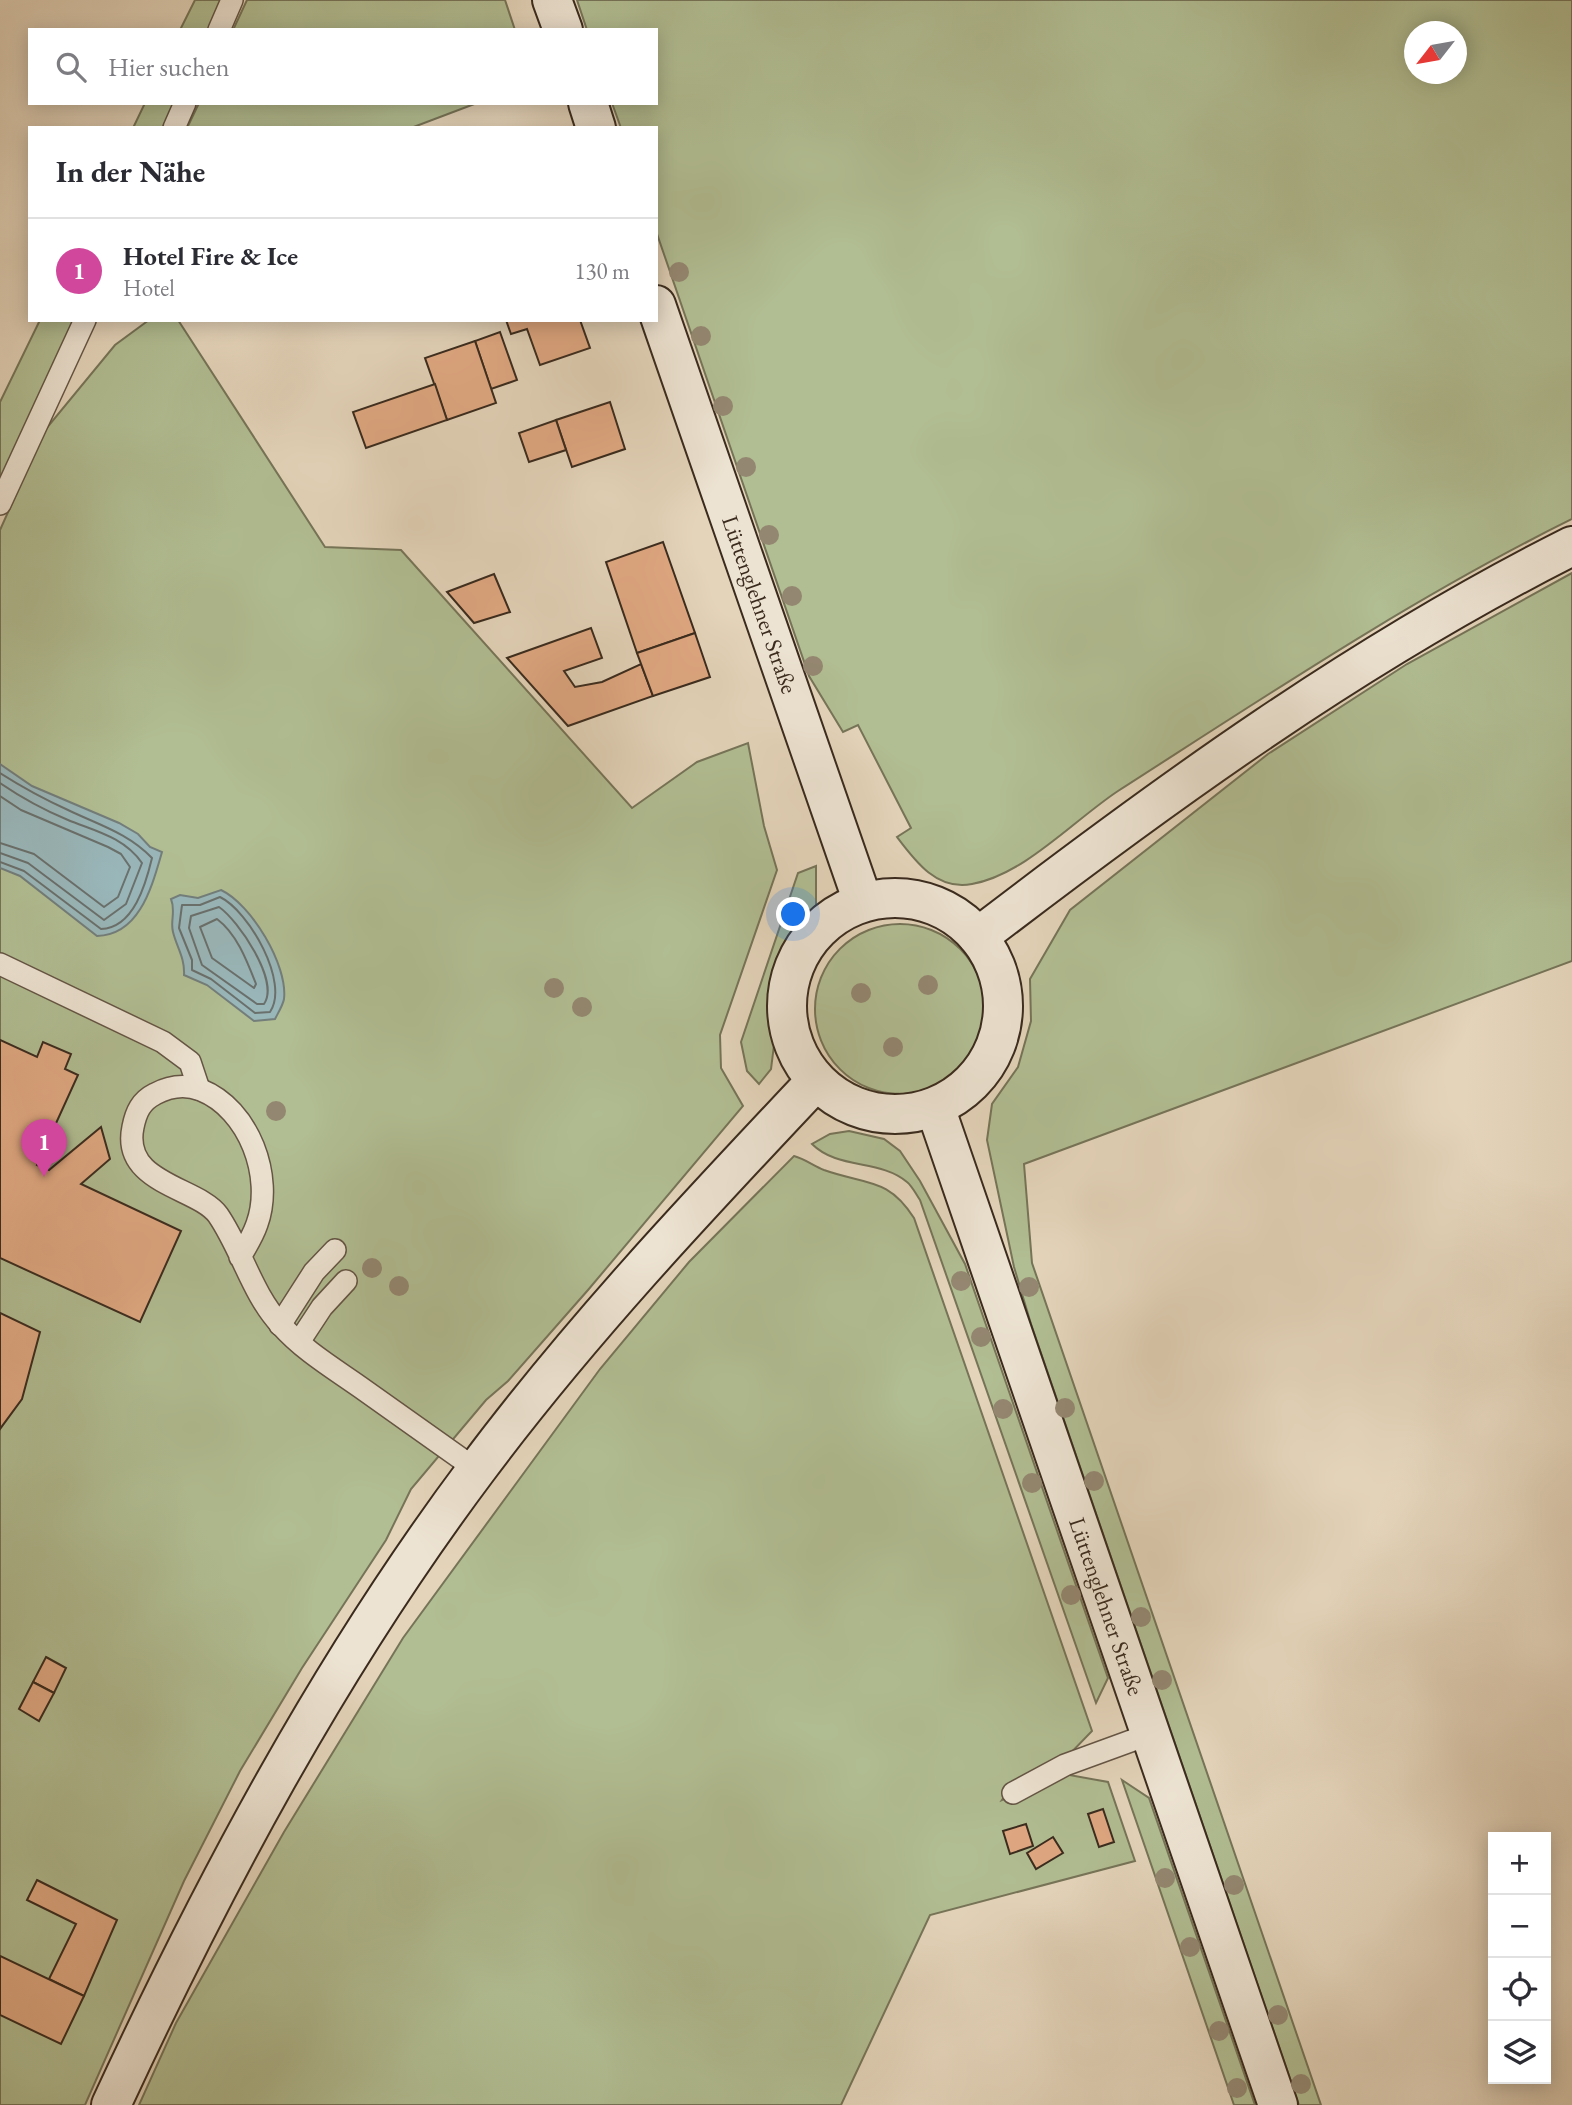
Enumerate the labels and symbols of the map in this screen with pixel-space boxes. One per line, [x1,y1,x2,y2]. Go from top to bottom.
north arrow [1404,21,1467,84]
street label: Lüttenglehner Straße [715,512,805,697]
your location [776,897,810,931]
pin: 1 [21,1119,67,1177]
street label: Lüttenglehner Straße [1062,1513,1151,1699]

